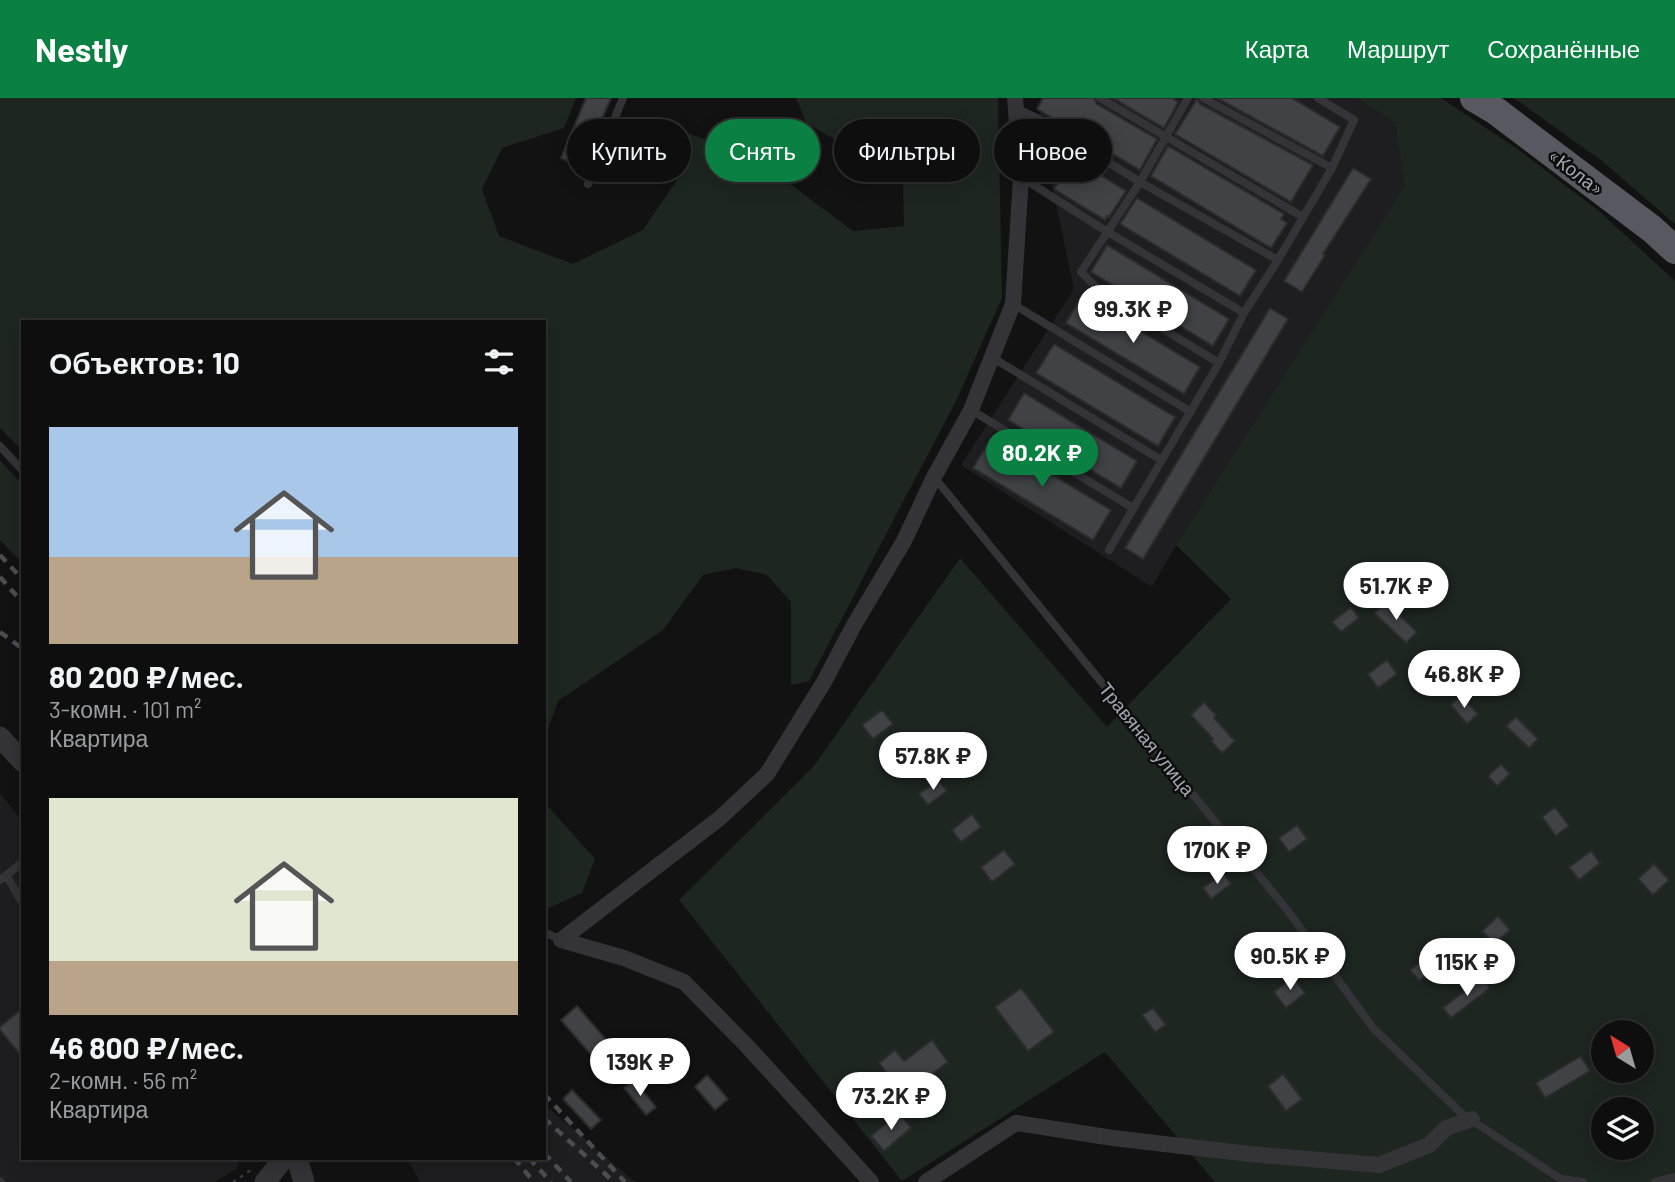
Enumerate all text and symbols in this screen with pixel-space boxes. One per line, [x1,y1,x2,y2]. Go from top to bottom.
text: Nestly [35,29,129,69]
text: Карта [1245,34,1309,63]
text: Маршрут [1347,34,1449,63]
text: Сохранённые [1487,34,1640,63]
chip: Купить [567,119,691,182]
chip: Снять [705,119,820,182]
chip: Фильтры [834,119,980,182]
chip: Новое [994,119,1112,182]
street label: «Кола» [1544,143,1609,200]
pin: 99.3K ₽ [1068,286,1198,345]
text: 99.3K ₽ [1094,294,1172,322]
icon: filters [480,343,518,381]
text: Объектов: 10 [49,344,240,380]
pin: 80.2K ₽ [977,430,1107,489]
text: 80.2K ₽ [1002,438,1082,466]
icon: home [221,472,347,598]
pin: 51.7K ₽ [1331,562,1461,622]
text: 51.7K ₽ [1359,571,1433,599]
pin: 46.8K ₽ [1399,650,1529,710]
text: 80 200 ₽/мес. [49,658,244,694]
text: 46.8K ₽ [1424,659,1504,687]
street label: Травяная улица [1095,677,1200,800]
text: 3-комн. · 101 m² [49,695,202,723]
text: Квартира [49,724,148,752]
pin: 57.8K ₽ [868,732,998,792]
text: 57.8K ₽ [895,741,971,769]
pin: 170K ₽ [1160,826,1274,886]
text: 170K ₽ [1183,835,1251,863]
icon: home [221,843,347,969]
pin: 90.5K ₽ [1225,932,1355,992]
pin: 115K ₽ [1410,939,1524,998]
text: 90.5K ₽ [1250,941,1330,969]
text: 115K ₽ [1435,947,1499,975]
north arrow [1591,1020,1654,1083]
map controls [1591,1020,1654,1160]
text: 46 800 ₽/мес. [49,1029,244,1065]
pin: 139K ₽ [583,1038,697,1098]
text: 139K ₽ [606,1047,674,1075]
text: 2-комн. · 56 m² [49,1066,197,1094]
pin: 73.2K ₽ [826,1072,956,1132]
text: 73.2K ₽ [852,1081,930,1109]
text: Квартира [49,1095,148,1123]
button: layers [1591,1097,1654,1160]

